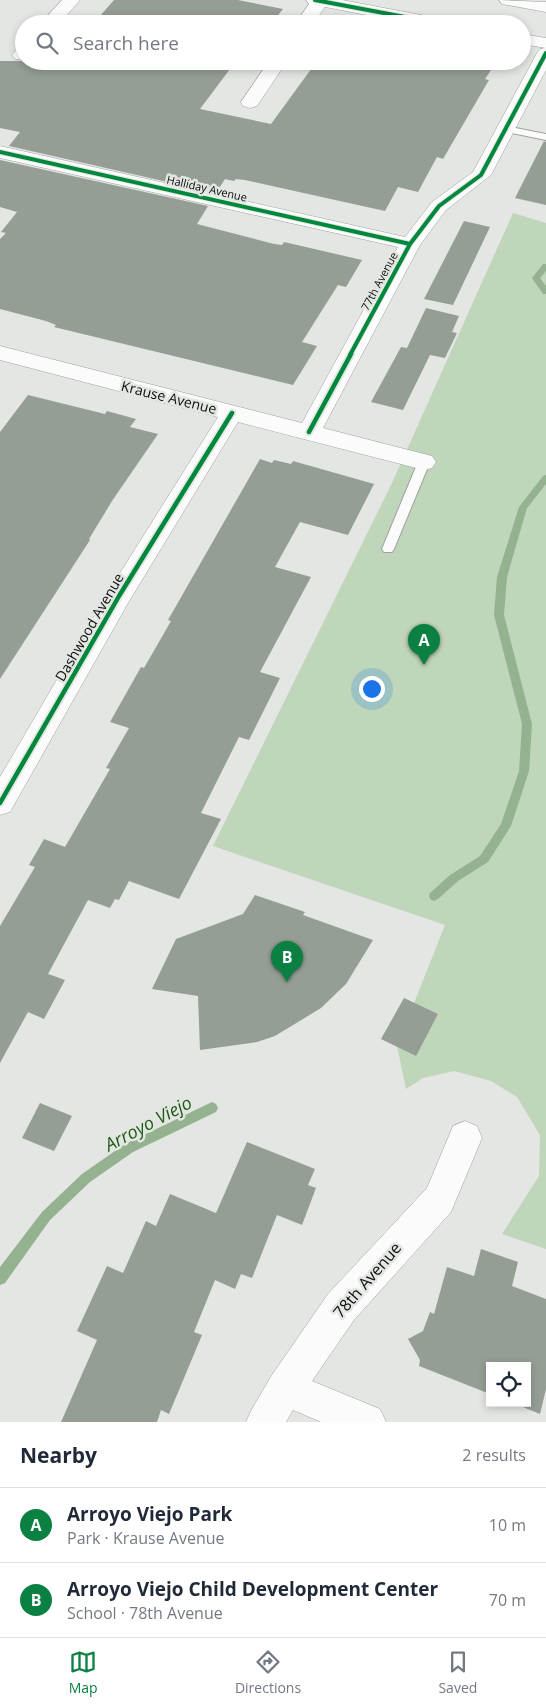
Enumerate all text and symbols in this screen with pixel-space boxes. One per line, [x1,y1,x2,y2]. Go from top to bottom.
search box [15,15,531,70]
icon: search [33,29,61,57]
text: Search here [73,30,179,56]
street label: Halliday Avenue [165,171,249,205]
street label: 77th Avenue [357,249,401,313]
street label: Krause Avenue [119,376,219,418]
street label: Dashwood Avenue [50,569,128,685]
pin: A [408,624,440,665]
your location [359,676,385,702]
pin: B [271,941,303,982]
water label: Arroyo Viejo [98,1090,196,1157]
street label: 78th Avenue [328,1237,406,1323]
map controls [486,1362,531,1407]
button: locate [486,1362,531,1407]
text: Nearby [20,1441,97,1469]
text: 2 results [462,1444,526,1466]
text: Arroyo Viejo Park [67,1501,232,1527]
text: A [30,1514,42,1536]
text: 10 m [489,1514,526,1536]
text: Park · Krause Avenue [67,1527,224,1549]
text: Arroyo Viejo Child Development Center [67,1576,438,1602]
text: B [31,1589,41,1611]
text: 70 m [489,1589,526,1611]
text: School · 78th Avenue [67,1602,223,1624]
tab: Map [69,1648,98,1697]
tab: Directions [235,1648,301,1697]
tab: Saved [438,1648,477,1697]

